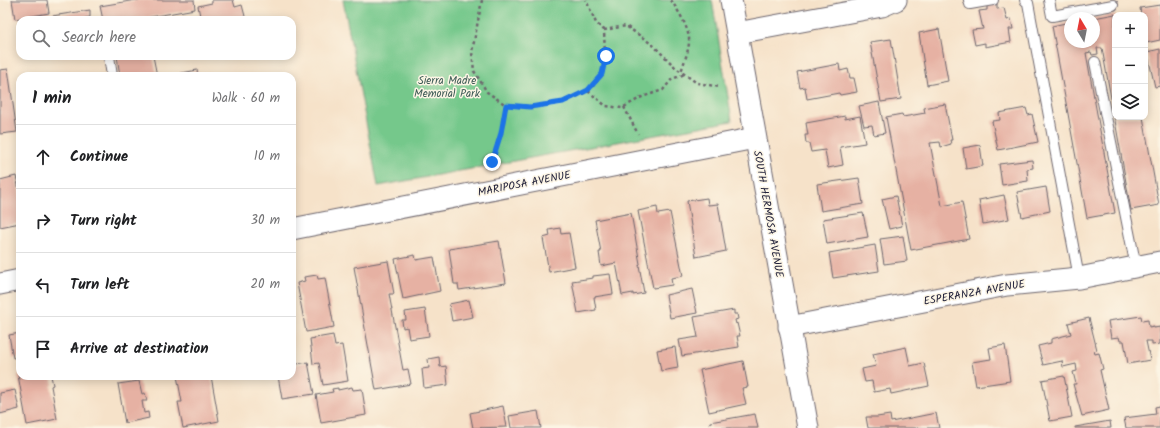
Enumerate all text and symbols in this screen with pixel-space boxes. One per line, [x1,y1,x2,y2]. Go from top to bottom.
north arrow [1064,12,1100,48]
map controls [1112,12,1148,120]
button: + [1112,12,1148,48]
search box [16,16,296,60]
text: Search here [62,26,136,50]
icon: search [30,27,52,49]
route start [597,47,615,65]
button: − [1112,48,1148,84]
park label: Sierra Madre Memorial Park [414,72,481,103]
button: layers [1112,84,1148,120]
text: 1 min [32,85,71,112]
text: Walk · 60 m [212,88,280,109]
text: Continue [70,145,128,169]
icon: ahead [32,146,54,168]
text: 10 m [254,146,280,167]
street label: SOUTH HERMOSA AVENUE [748,149,788,280]
route end [483,153,501,171]
street label: MARIPOSA AVENUE [476,166,573,202]
text: Turn right [70,209,137,233]
icon: right [32,210,54,232]
text: 30 m [251,210,280,231]
text: Turn left [70,273,130,297]
icon: left [32,274,54,296]
text: 20 m [250,274,280,295]
street label: ESPERANZA AVENUE [922,275,1027,311]
text: Arrive at destination [70,337,209,361]
icon: arrive [32,338,54,360]

